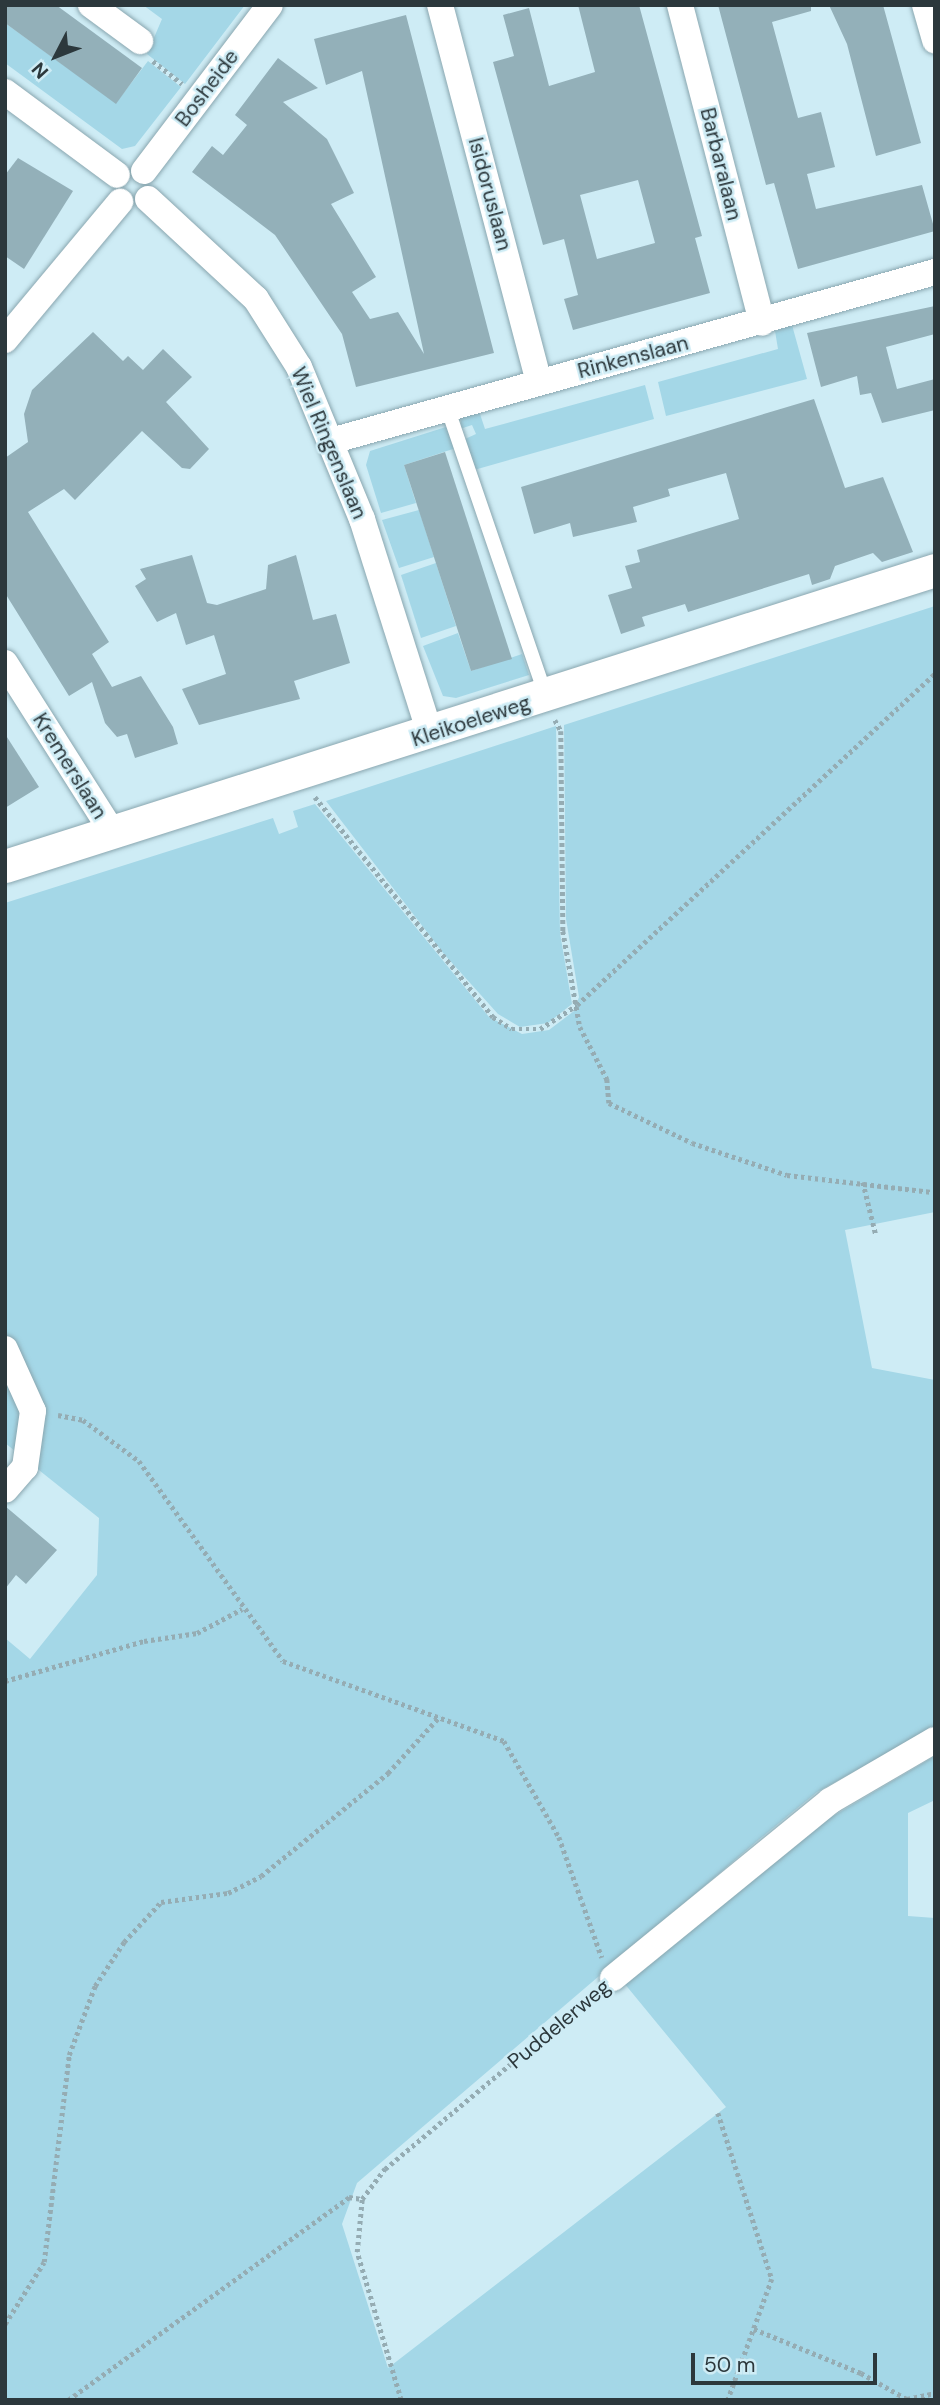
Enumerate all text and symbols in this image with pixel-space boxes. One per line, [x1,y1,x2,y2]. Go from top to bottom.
north arrow [21,21,91,91]
street label: Bosheide [170,45,244,131]
text: N [26,57,54,84]
street label: Barbaralaan [695,105,747,223]
street label: Isidoruslaan [463,135,517,253]
street label: Rinkenslaan [575,330,691,384]
street label: Wiel Ringenslaan [286,363,372,523]
street label: Kleikoeleweg [408,690,534,752]
street label: Kremerslaan [27,708,113,824]
street label: Puddelerweg [503,1974,615,2074]
scale bar [695,2338,880,2382]
text: 50 m [704,2351,755,2379]

